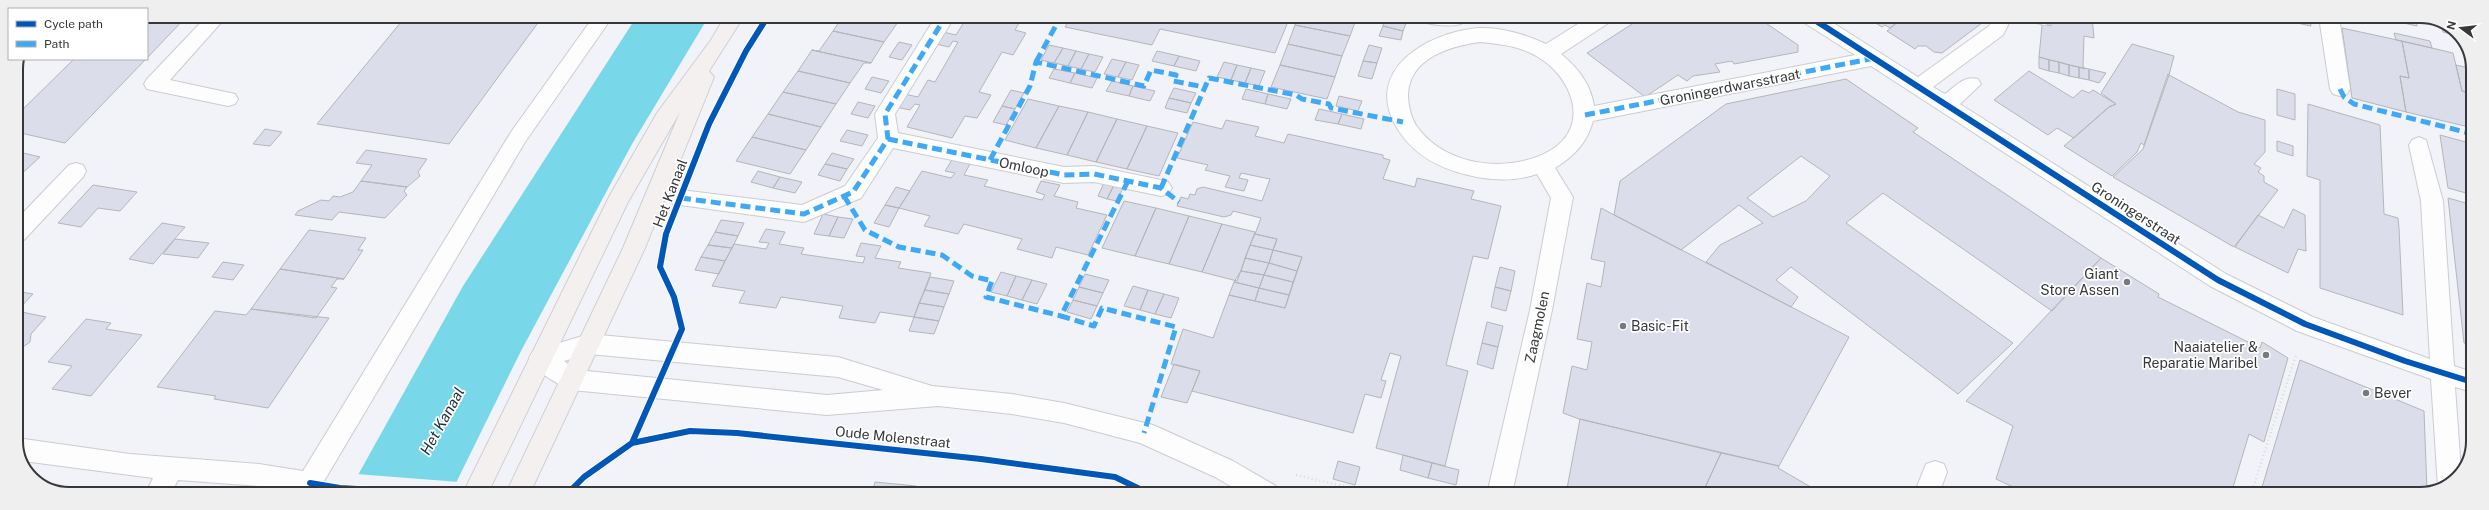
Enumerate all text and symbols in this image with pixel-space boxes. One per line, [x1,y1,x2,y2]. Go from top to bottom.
legend [8,8,148,60]
north arrow [2441,8,2481,48]
text: Cycle path [44,17,103,31]
text: N [2444,20,2458,31]
text: Path [44,37,70,51]
street label: Groningerdwarsstraat [1659,66,1801,108]
street label: Omloop [998,154,1050,180]
street label: Het Kanaal [650,157,690,229]
street label: Groningerstraat [2088,178,2184,248]
place label: Giant Store Assen [2040,266,2119,298]
marker: Giant Store Assen [2122,277,2132,287]
street label: Zaagmolen [1522,290,1552,364]
place label: Basic-Fit [1631,318,1689,334]
marker: Basic-Fit [1618,321,1628,331]
place label: Naaiatelier & Reparatie Maribel [2142,339,2258,371]
marker: Naaiatelier & Reparatie Maribel [2261,350,2271,360]
water label: Het Kanaal [416,384,468,458]
place label: Bever [2374,385,2412,401]
marker: Bever [2361,388,2371,398]
street label: Oude Molenstraat [834,423,952,451]

